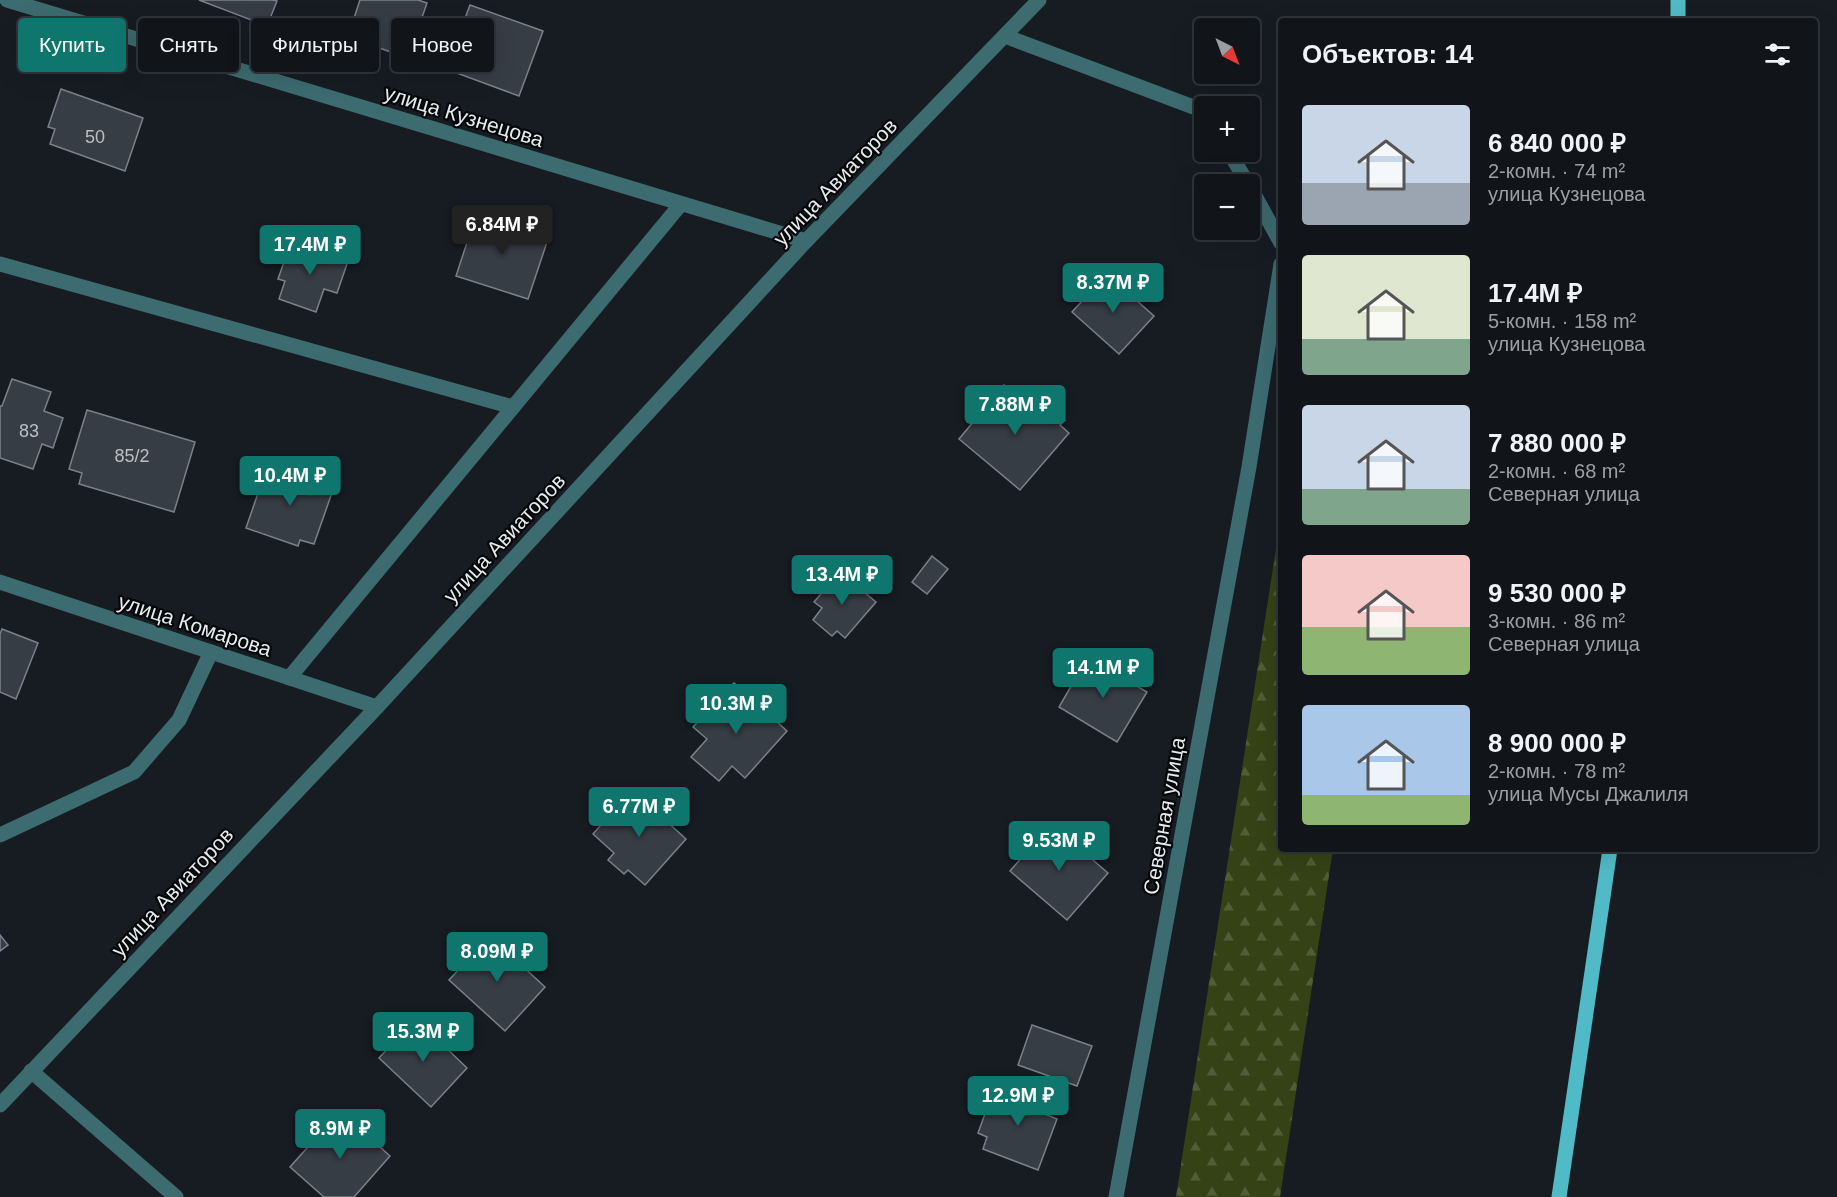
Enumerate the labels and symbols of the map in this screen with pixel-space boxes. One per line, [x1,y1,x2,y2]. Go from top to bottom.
north arrow [1194,18,1260,84]
street label: улица Кузнецова [382,81,547,151]
street label: улица Авиаторов [769,114,901,250]
house number: 50 [85,127,105,147]
pin: 6.84M ₽ [447,205,557,256]
pin: 17.4M ₽ [255,225,365,276]
pin: 8.37M ₽ [1058,263,1168,314]
pin: 7.88M ₽ [960,385,1070,436]
house number: 83 [19,421,39,441]
house number: 85/2 [114,446,150,466]
pin: 10.4M ₽ [235,456,345,507]
street label: улица Авиаторов [439,469,569,607]
pin: 13.4M ₽ [787,555,897,606]
street label: улица Комарова [116,589,275,661]
pin: 14.1M ₽ [1048,648,1158,699]
pin: 10.3M ₽ [681,684,791,735]
street label: Северная улица [1139,735,1189,896]
pin: 6.77M ₽ [584,787,694,838]
pin: 9.53M ₽ [1004,821,1114,872]
street label: улица Авиаторов [107,823,237,961]
pin: 8.09M ₽ [442,932,552,983]
pin: 15.3M ₽ [368,1012,478,1063]
pin: 12.9M ₽ [963,1076,1073,1127]
pin: 8.9M ₽ [291,1109,389,1160]

